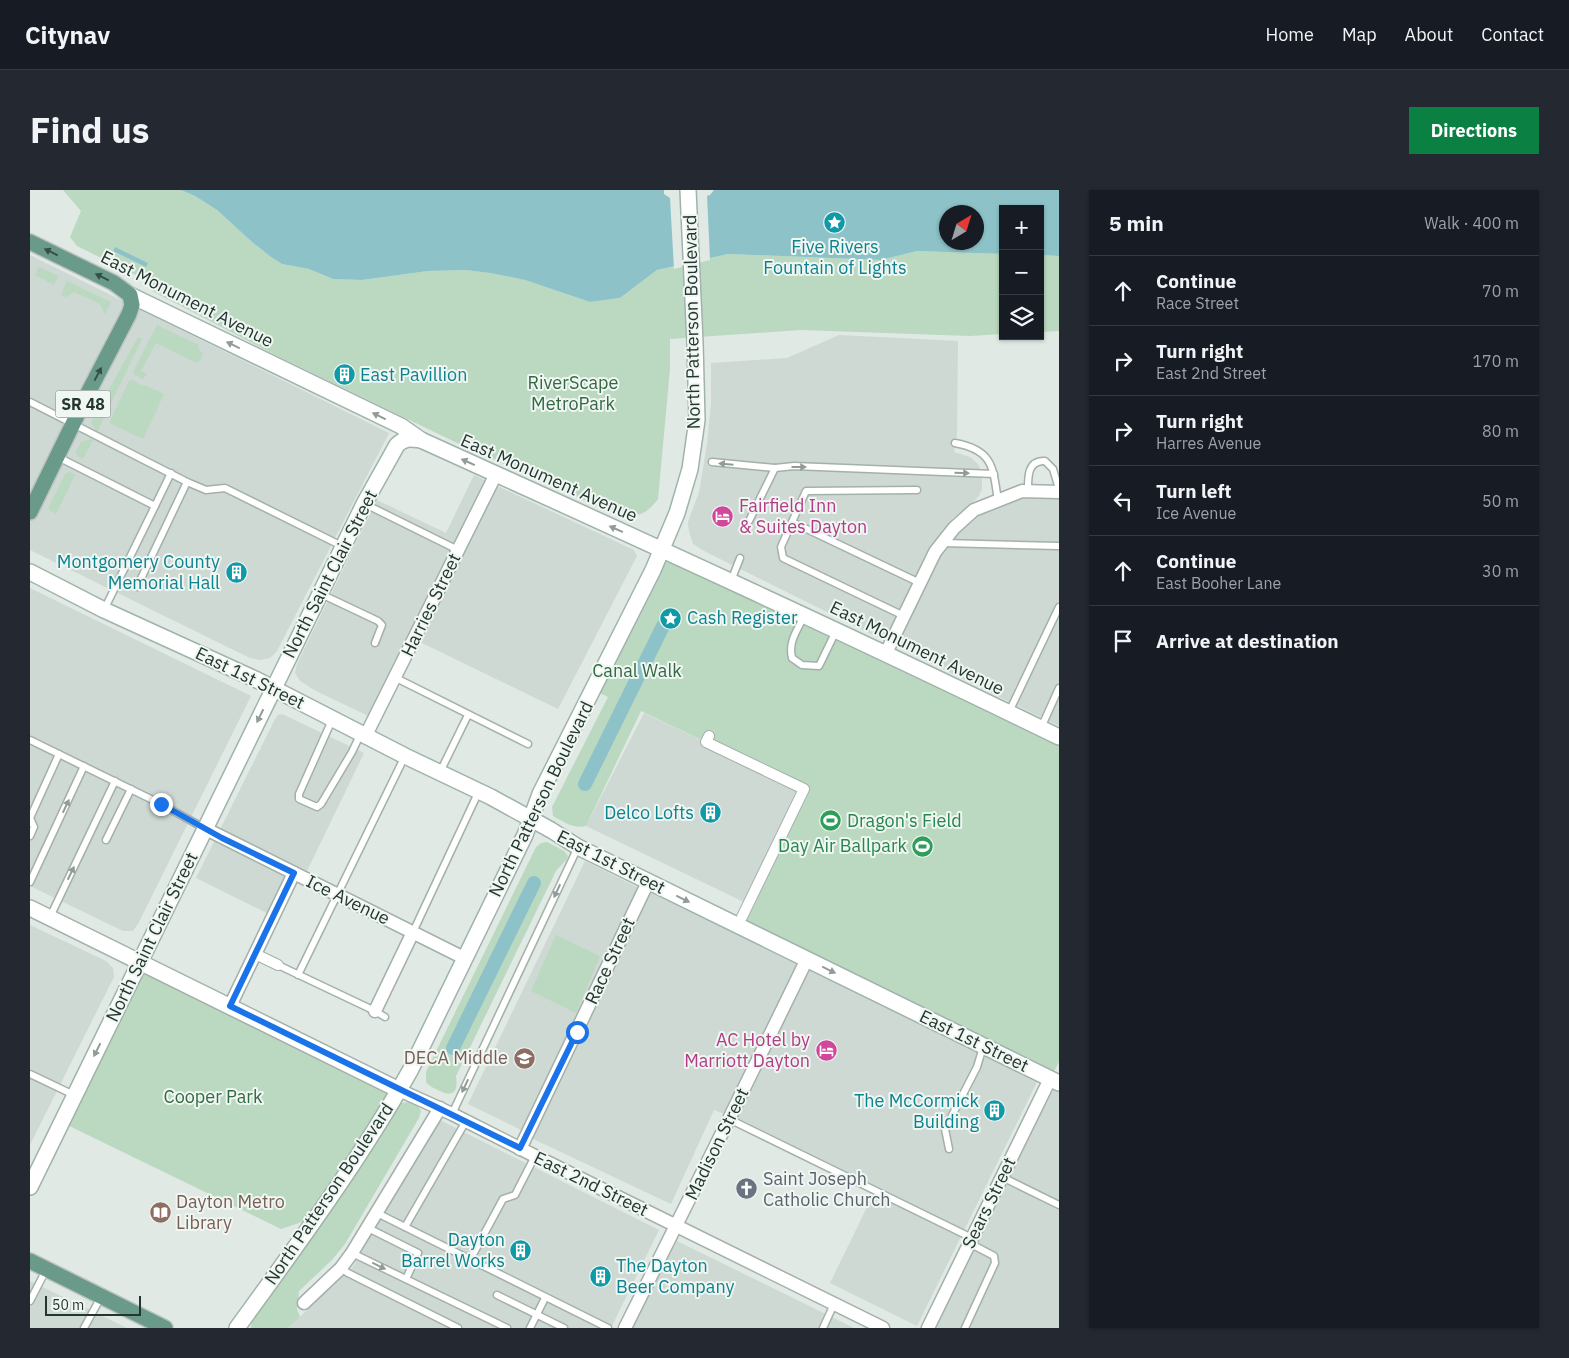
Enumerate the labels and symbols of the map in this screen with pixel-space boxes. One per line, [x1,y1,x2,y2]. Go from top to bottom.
north arrow [939,205,984,250]
place icon: Five Rivers Fountain of Lights [823,210,847,234]
street label: North Patterson Boulevard [678,214,705,430]
place label: Five Rivers Fountain of Lights [763,235,907,279]
street label: East Monument Avenue [97,245,278,352]
one-way arrow [43,248,58,256]
one-way arrow [95,272,109,280]
one-way arrow [226,341,240,349]
building icon: East Pavillion [332,363,356,387]
place label: East Pavillion [360,363,467,386]
one-way arrow [94,367,102,381]
park label: RiverScape MetroPark [528,371,619,415]
road number: SR 48 [56,390,110,418]
one-way arrow [372,412,386,420]
street label: East Monument Avenue [457,428,641,527]
one-way arrow [461,457,475,465]
one-way arrow [718,460,734,468]
one-way arrow [792,463,808,471]
one-way arrow [954,469,970,477]
street label: North Saint Clair Street [277,486,382,662]
place label: Fairfield Inn & Suites Dayton [739,494,867,538]
hotel icon: Fairfield Inn & Suites Dayton [711,504,735,528]
one-way arrow [609,524,623,532]
street label: Harries Street [396,549,466,660]
place label: Montgomery County Memorial Hall [57,550,220,594]
building icon: Montgomery County Memorial Hall [224,560,248,584]
street label: East Monument Avenue [826,595,1008,700]
place icon: Cash Register [659,606,683,630]
place label: Cash Register [687,606,798,629]
street label: East 1st Street [192,641,309,714]
park label: Canal Walk [592,659,682,682]
street label: North Patterson Boulevard [483,697,598,900]
one-way arrow [255,708,264,723]
route end [150,793,173,816]
one-way arrow [62,799,70,813]
place label: Delco Lofts [604,801,694,824]
building icon: Delco Lofts [698,801,722,825]
sports icon: Dragon's Field [819,809,843,833]
place label: Dragon's Field [847,809,962,832]
street label: East 1st Street [553,824,669,899]
place label: Day Air Ballpark [778,834,908,857]
sports icon: Day Air Ballpark [911,834,935,858]
street label: North Saint Clair Street [100,848,203,1025]
one-way arrow [67,866,75,880]
street label: Ice Avenue [303,869,394,930]
one-way arrow [553,884,561,899]
one-way arrow [676,895,690,903]
street label: Race Street [579,914,640,1008]
one-way arrow [822,966,836,974]
street label: East 1st Street [916,1004,1033,1077]
route start [566,1021,589,1044]
place label: AC Hotel by Marriott Dayton [684,1028,810,1072]
hotel icon: AC Hotel by Marriott Dayton [814,1038,838,1062]
one-way arrow [93,1043,101,1058]
place label: DECA Middle [404,1046,508,1069]
school or university icon: DECA Middle [512,1046,536,1070]
one-way arrow [461,1079,469,1093]
street label: Madison Street [680,1084,754,1204]
park label: Cooper Park [164,1085,263,1108]
place label: The McCormick Building [854,1089,980,1133]
street label: North Patterson Boulevard [259,1098,398,1289]
building icon: The McCormick Building [983,1099,1007,1123]
street label: East 2nd Street [530,1146,652,1221]
street label: Sears Street [957,1153,1021,1252]
place label: Saint Joseph Catholic Church [763,1167,891,1211]
church icon: Saint Joseph Catholic Church [735,1177,759,1201]
place label: Dayton Metro Library [176,1190,285,1234]
library icon: Dayton Metro Library [148,1200,172,1224]
place label: Dayton Barrel Works [401,1228,505,1272]
building icon: Dayton Barrel Works [509,1238,533,1262]
place label: The Dayton Beer Company [616,1254,734,1298]
one-way arrow [372,1262,387,1271]
building icon: The Dayton Beer Company [588,1264,612,1288]
scale bar [45,1293,141,1316]

